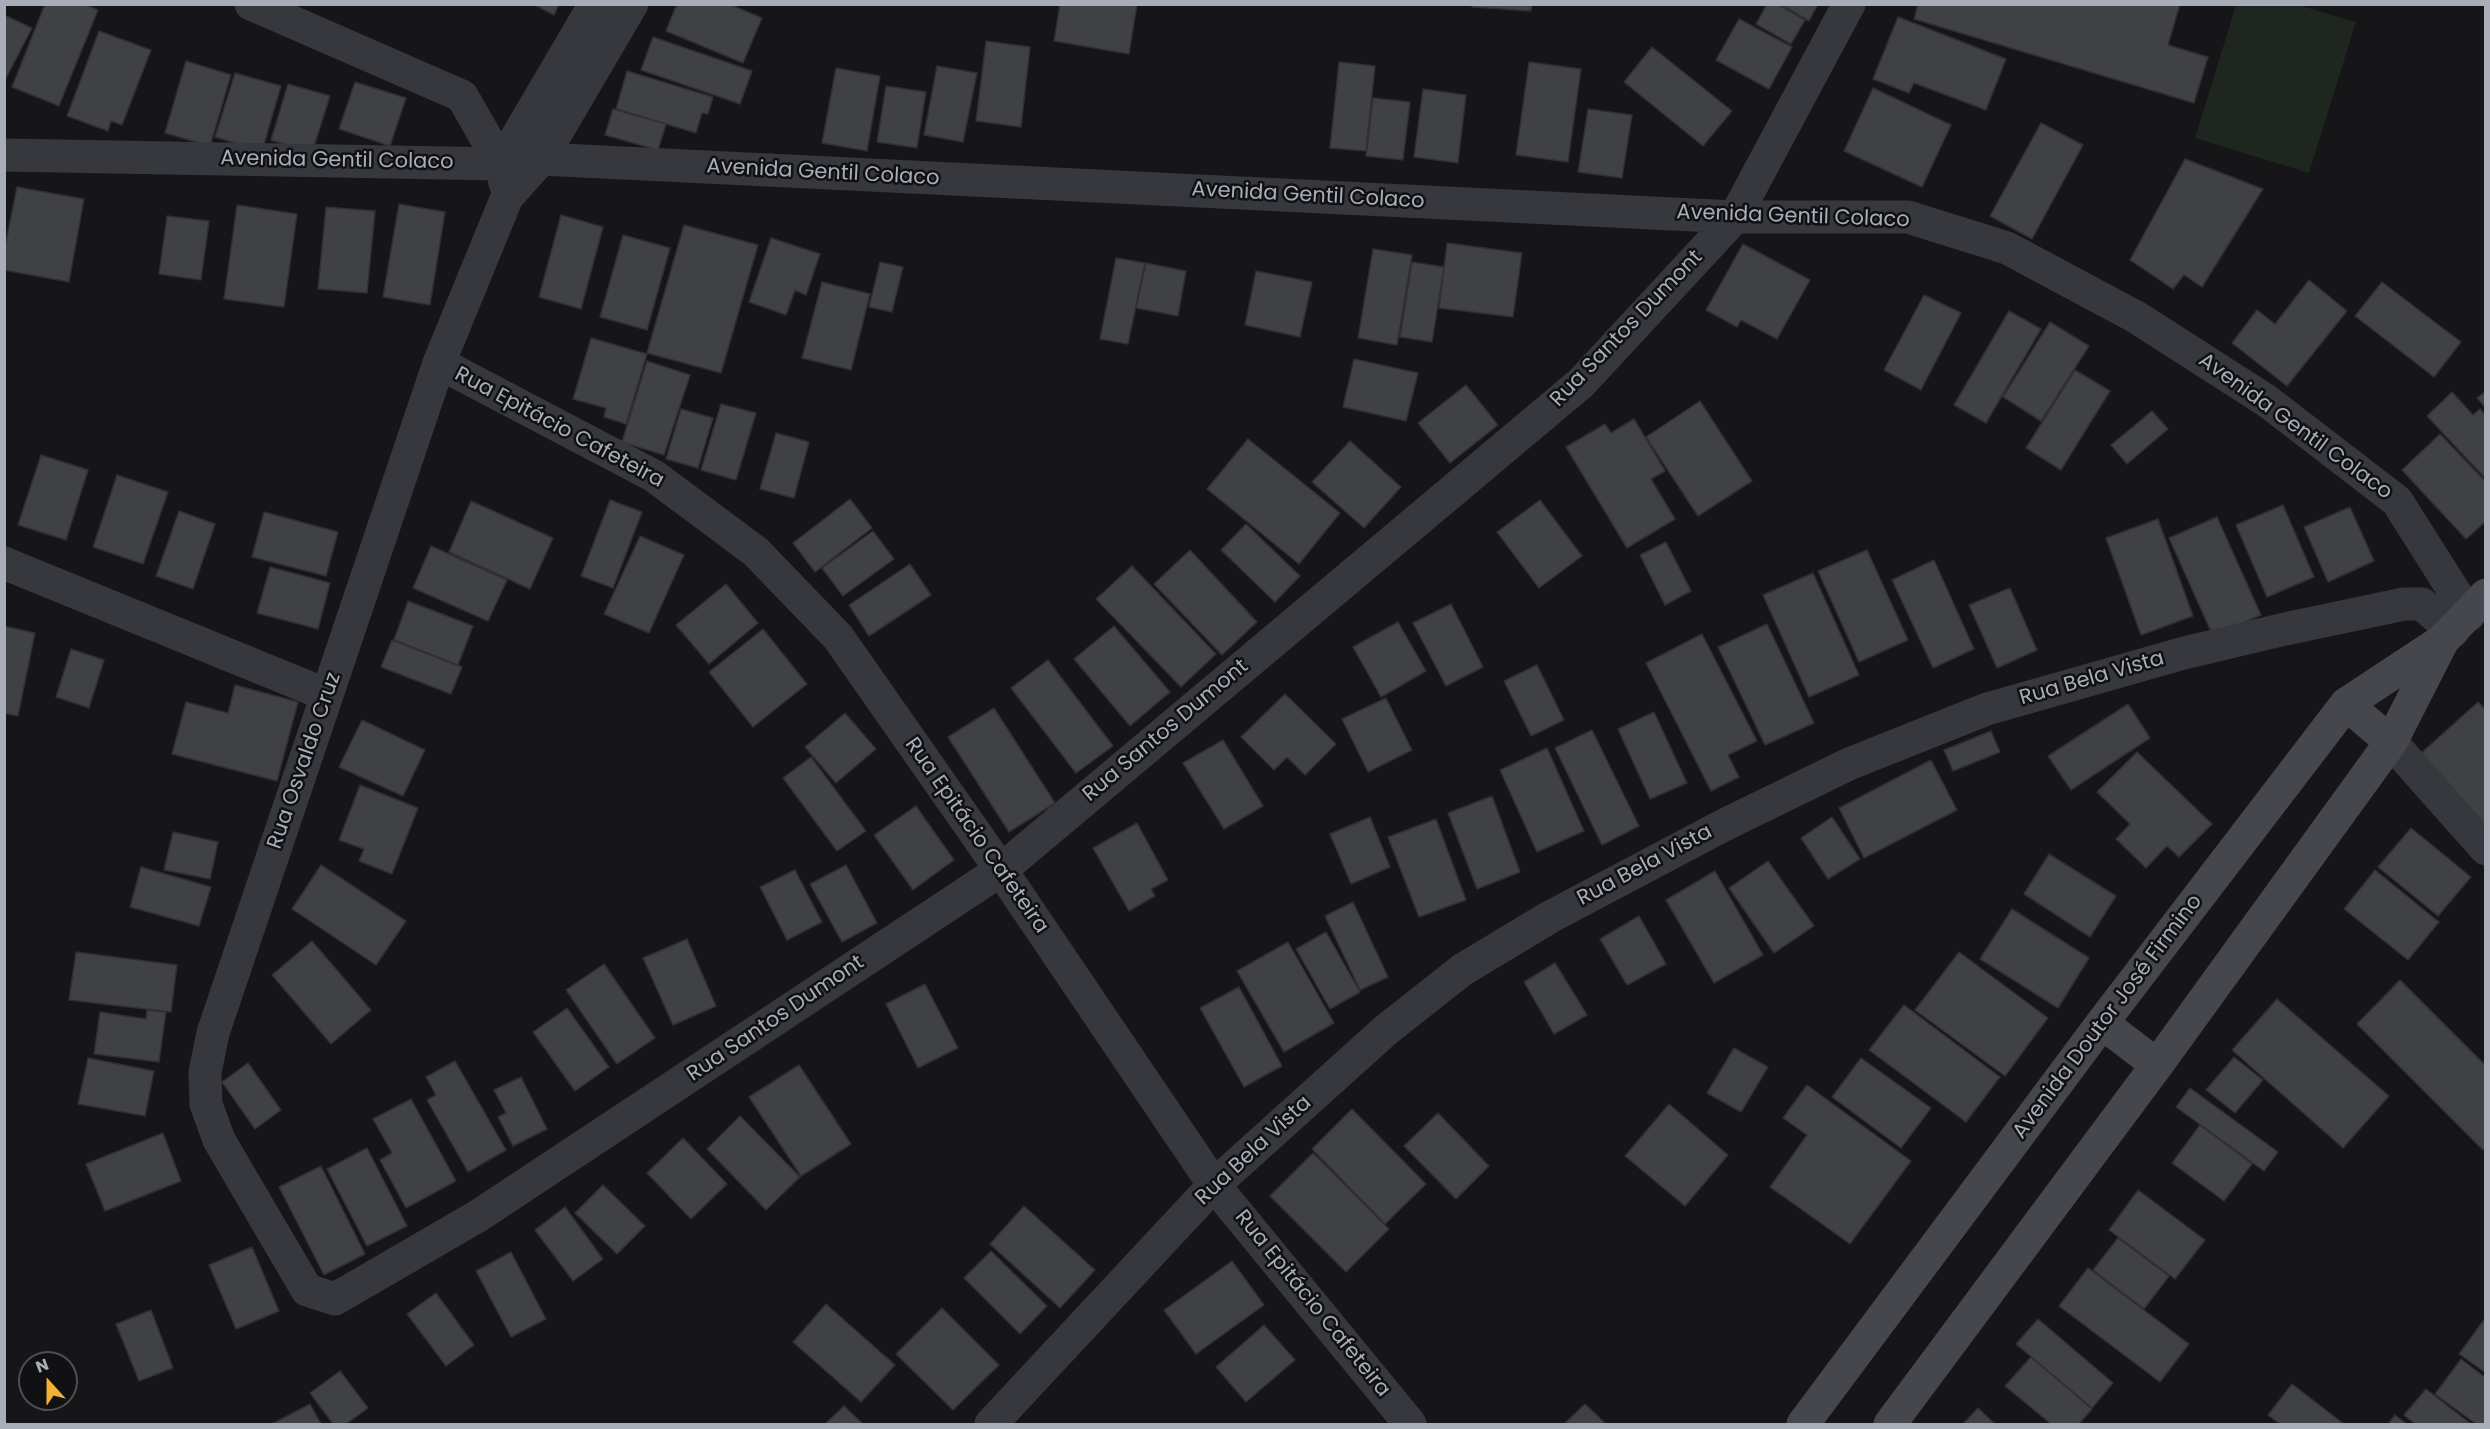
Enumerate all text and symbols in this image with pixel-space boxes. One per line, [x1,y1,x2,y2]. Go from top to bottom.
street label: Avenida Gentil Colaco [220,146,454,176]
street label: Avenida Gentil Colaco [706,154,940,192]
street label: Avenida Gentil Colaco [1191,177,1425,215]
street label: Avenida Gentil Colaco [1676,200,1910,234]
street label: Rua Santos Dumont [1546,245,1708,413]
street label: Avenida Gentil Colaco [2193,348,2397,506]
street label: Rua Epitácio Cafeteira [450,362,668,494]
street label: Rua Bela Vista [2017,646,2167,712]
street label: Rua Santos Dumont [1078,654,1254,808]
street label: Rua Osvaldo Cruz [263,669,347,853]
street label: Rua Epitácio Cafeteira [899,733,1053,939]
street label: Rua Bela Vista [1573,820,1717,912]
street label: Avenida Doutor José Firmino [2008,890,2208,1144]
street label: Rua Santos Dumont [683,950,869,1088]
street label: Rua Bela Vista [1191,1091,1317,1211]
street label: Rua Epitácio Cafeteira [1229,1205,1395,1403]
north arrow [18,1351,78,1411]
text: N [32,1353,52,1378]

